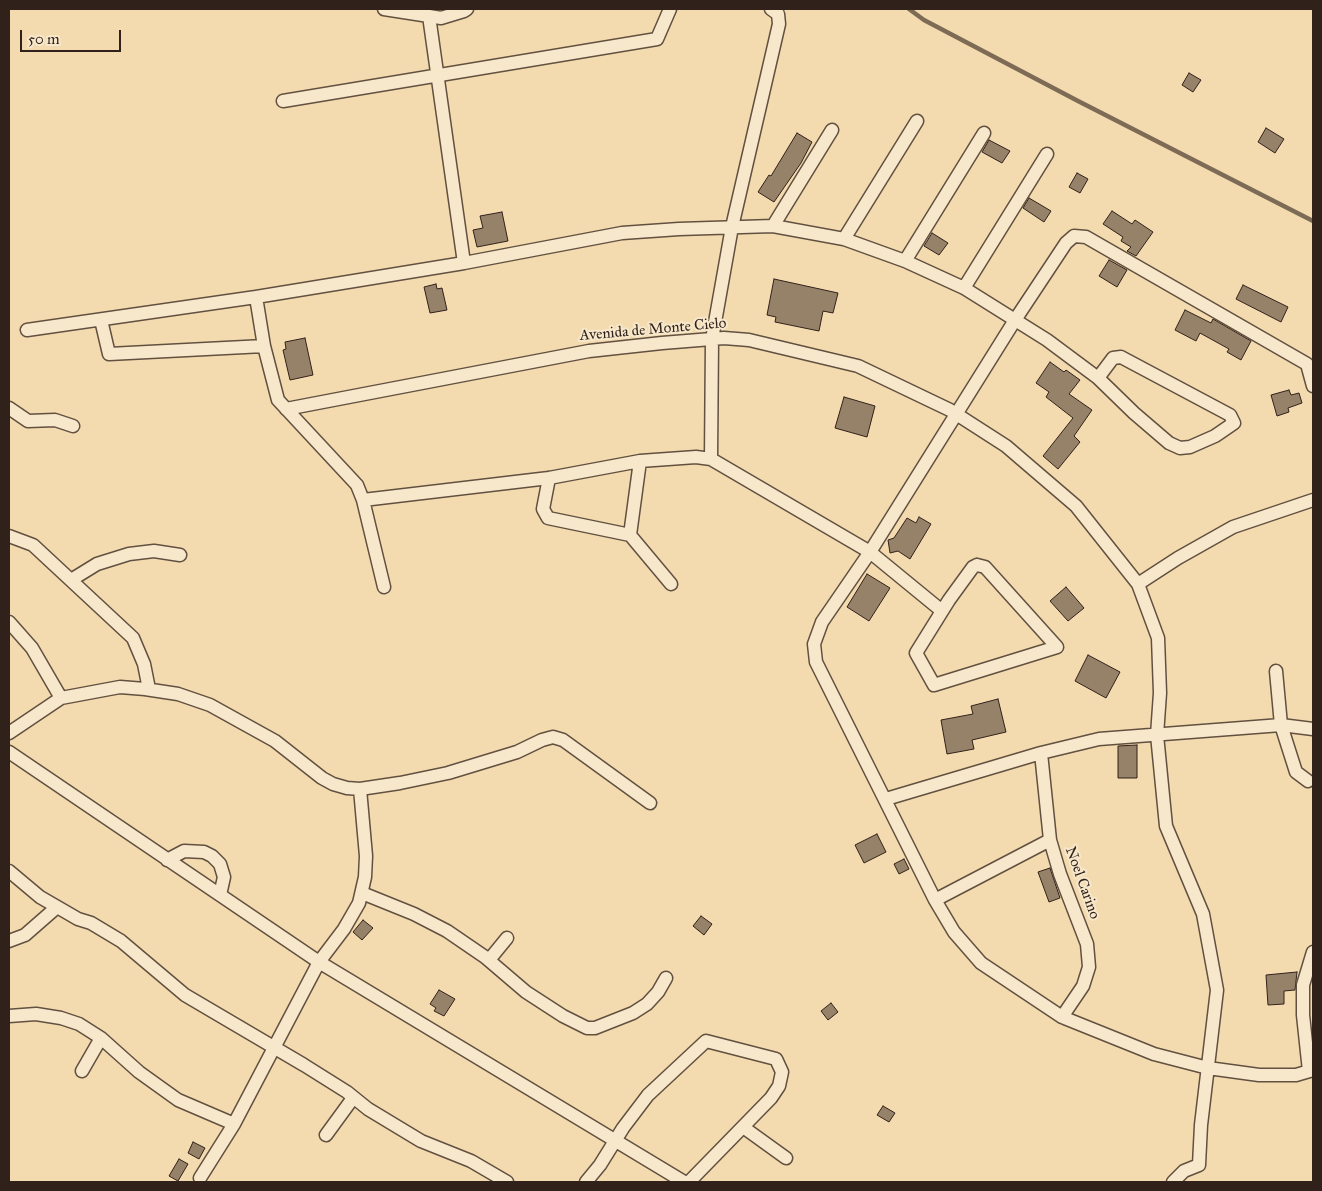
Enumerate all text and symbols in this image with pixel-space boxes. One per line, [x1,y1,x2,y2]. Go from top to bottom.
scale bar [22,20,124,52]
text: 50 m [28,30,60,48]
street label: Avenida de Monte Cielo [579,315,727,345]
street label: Noel Carino [1061,844,1103,922]

